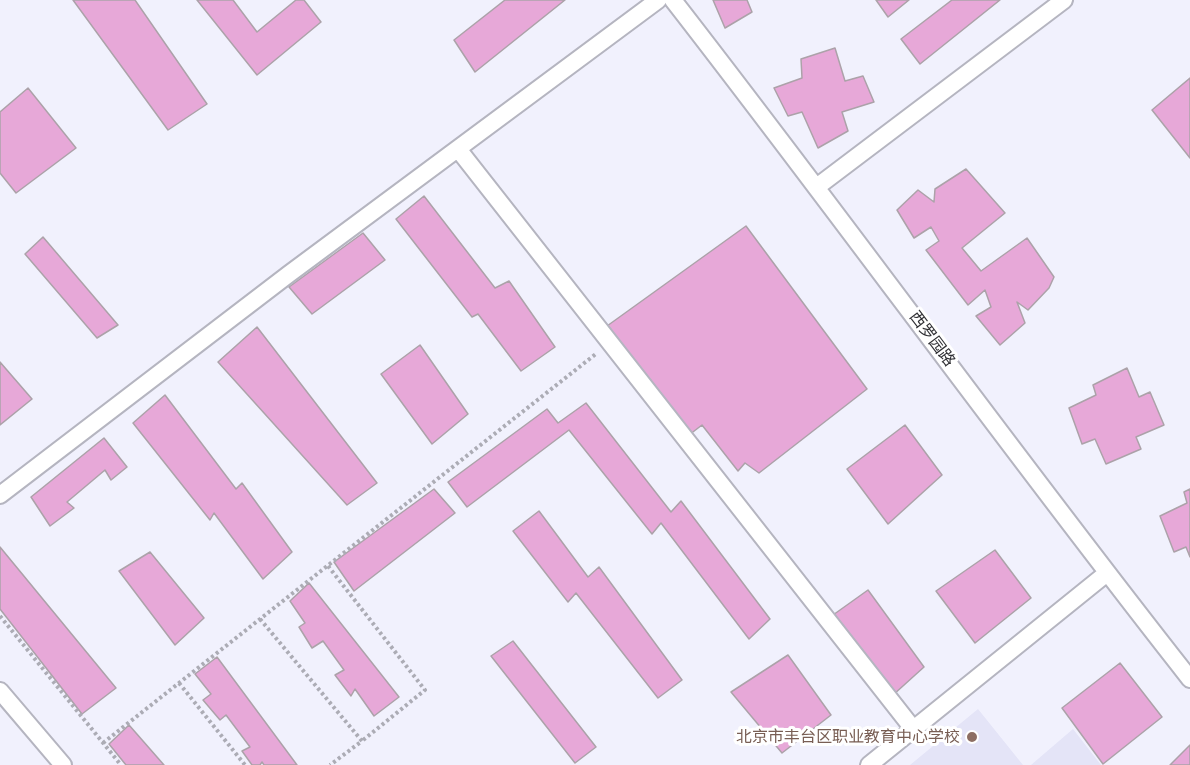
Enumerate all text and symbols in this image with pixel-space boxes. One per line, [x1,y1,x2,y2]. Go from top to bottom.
street label: 西罗园路 [905,308,959,370]
place label: 北京市丰台区职业教育中心学校 [736,727,960,747]
marker: 北京市丰台区职业教育中心学校 [965,730,979,744]

